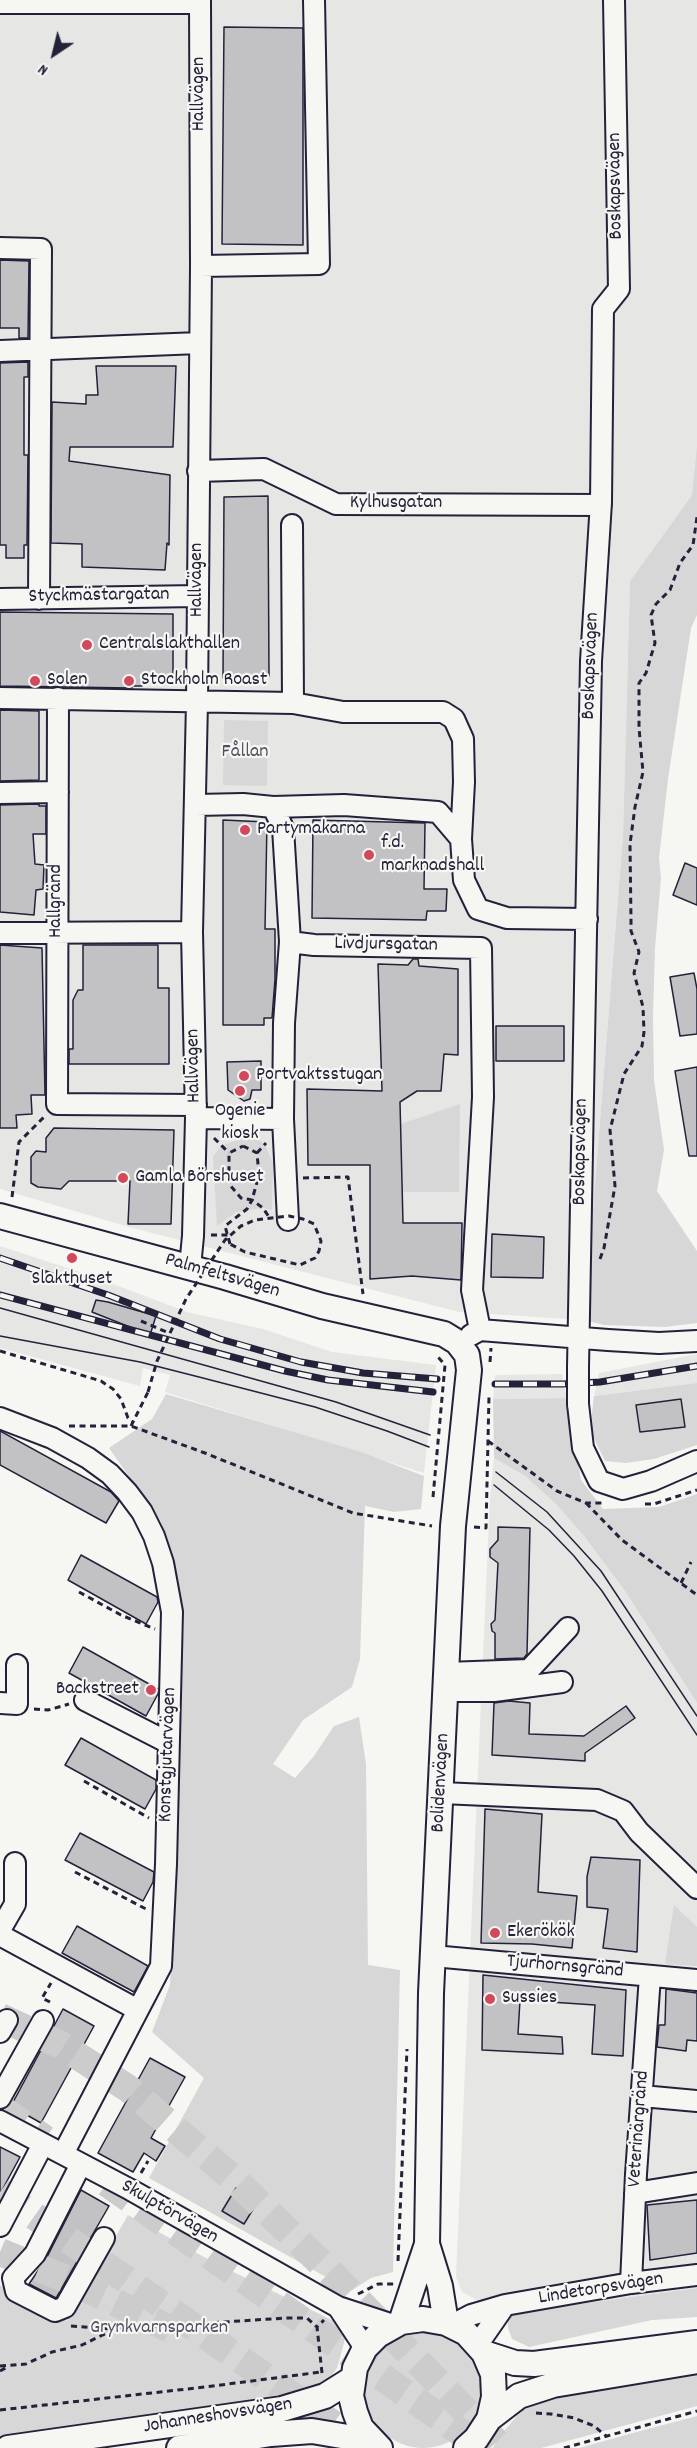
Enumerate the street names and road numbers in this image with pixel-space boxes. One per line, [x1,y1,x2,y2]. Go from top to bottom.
street label: Hallvägen [188,57,212,131]
street label: Boskapsvägen [604,132,630,240]
street label: Kylhusgatan [350,492,442,516]
street label: Hallvägen [186,543,210,617]
street label: Styckmästargatan [28,584,170,610]
street label: Boskapsvägen [578,612,606,720]
street label: Hallgränd [45,864,69,938]
street label: Livdjursgatan [334,933,438,959]
street label: Hallvägen [182,1029,208,1103]
street label: Boskapsvägen [569,1098,595,1206]
street label: Palmfeltsvägen [162,1249,282,1305]
street label: Konstgjutarvägen [155,1687,183,1823]
street label: Bolidenvägen [427,1733,457,1833]
street label: Tjurhornsgränd [506,1951,624,1985]
street label: Veterinärgränd [624,2070,656,2188]
street label: Skulptörvägen [116,2175,222,2251]
street label: Lindetorpsvägen [537,2268,665,2312]
street label: Johanneshovsvägen [142,2393,294,2441]

